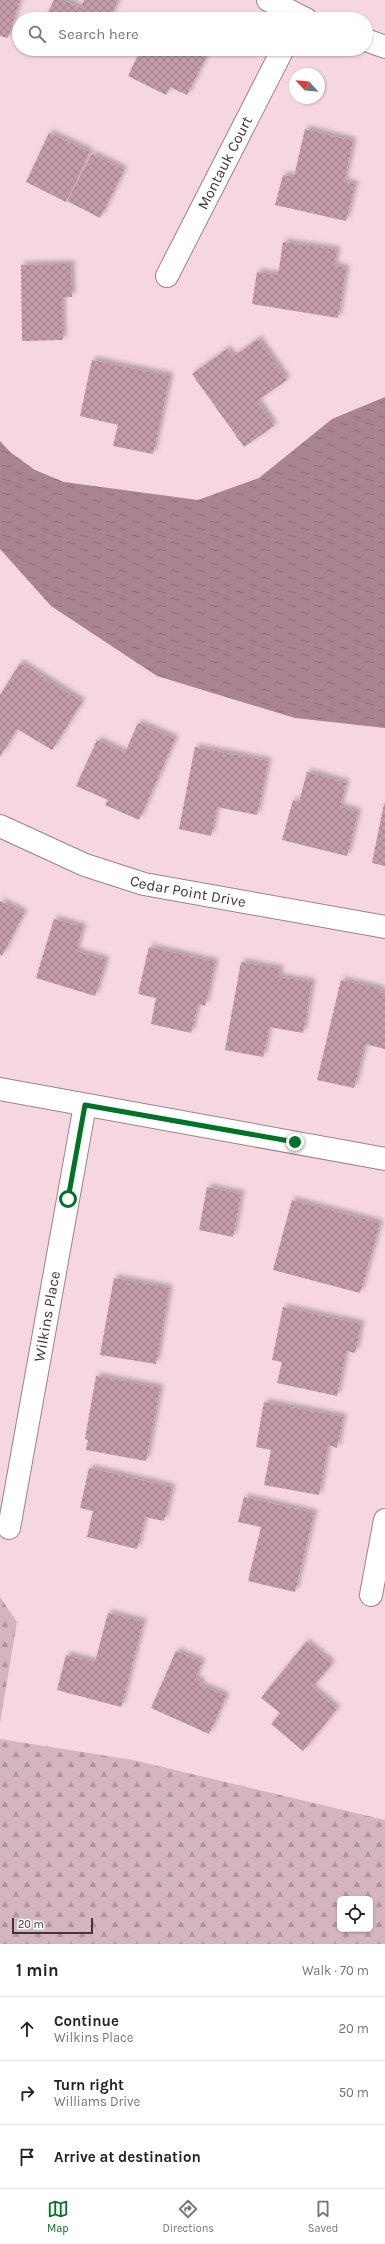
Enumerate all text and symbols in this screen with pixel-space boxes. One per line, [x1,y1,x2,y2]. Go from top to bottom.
search box [12,12,373,56]
icon: search [26,23,48,45]
text: Search here [58,25,139,43]
north arrow [289,68,325,104]
street label: Montauk Court [193,113,256,213]
street label: Cedar Point Drive [128,871,247,911]
route end [286,1133,304,1151]
route start [59,1190,77,1208]
street label: Wilkins Place [30,1270,64,1363]
map controls [337,1896,373,1932]
button: locate [337,1896,373,1932]
scale bar [12,1916,93,1935]
text: 20 m [18,1918,44,1931]
text: 1 min [16,1960,59,1980]
text: Walk · 70 m [302,1963,369,1978]
text: Continue [54,2012,119,2030]
icon: ahead [16,2018,38,2040]
text: 20 m [339,2021,369,2036]
text: Wilkins Place [54,2030,133,2045]
text: Turn right [54,2076,124,2094]
icon: right [16,2082,38,2104]
text: 50 m [339,2085,369,2100]
text: Williams Drive [54,2094,140,2109]
icon: arrive [16,2146,38,2168]
text: Arrive at destination [54,2148,201,2166]
tab: Map [47,2198,69,2235]
tab: Directions [162,2198,214,2235]
tab: Saved [308,2198,338,2235]

